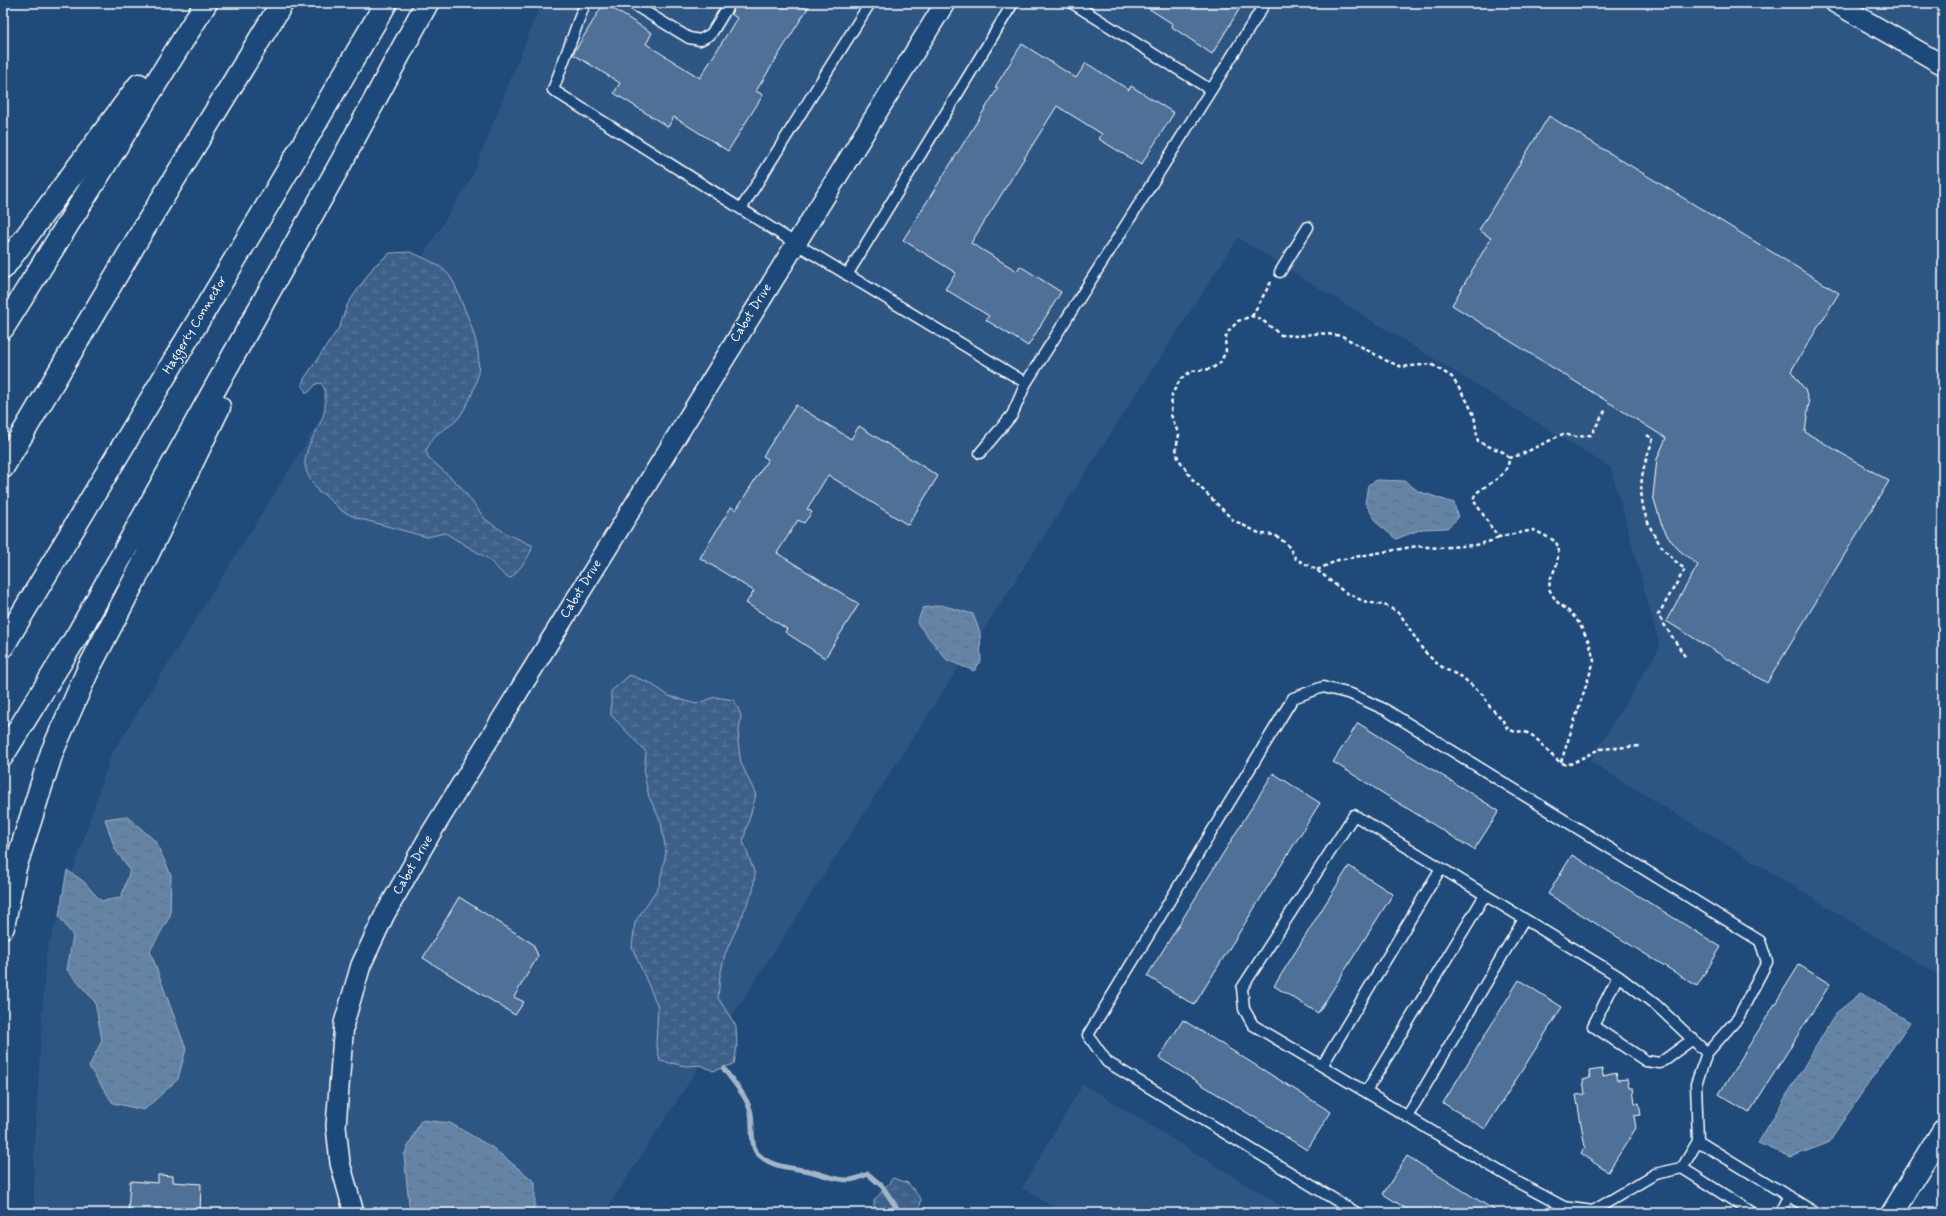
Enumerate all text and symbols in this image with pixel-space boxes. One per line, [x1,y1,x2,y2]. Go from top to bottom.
street label: Haggerty Connector [159,272,233,378]
street label: Cabot Drive [726,280,776,346]
street label: Cabot Drive [556,556,606,622]
street label: Cabot Drive [389,832,437,898]

